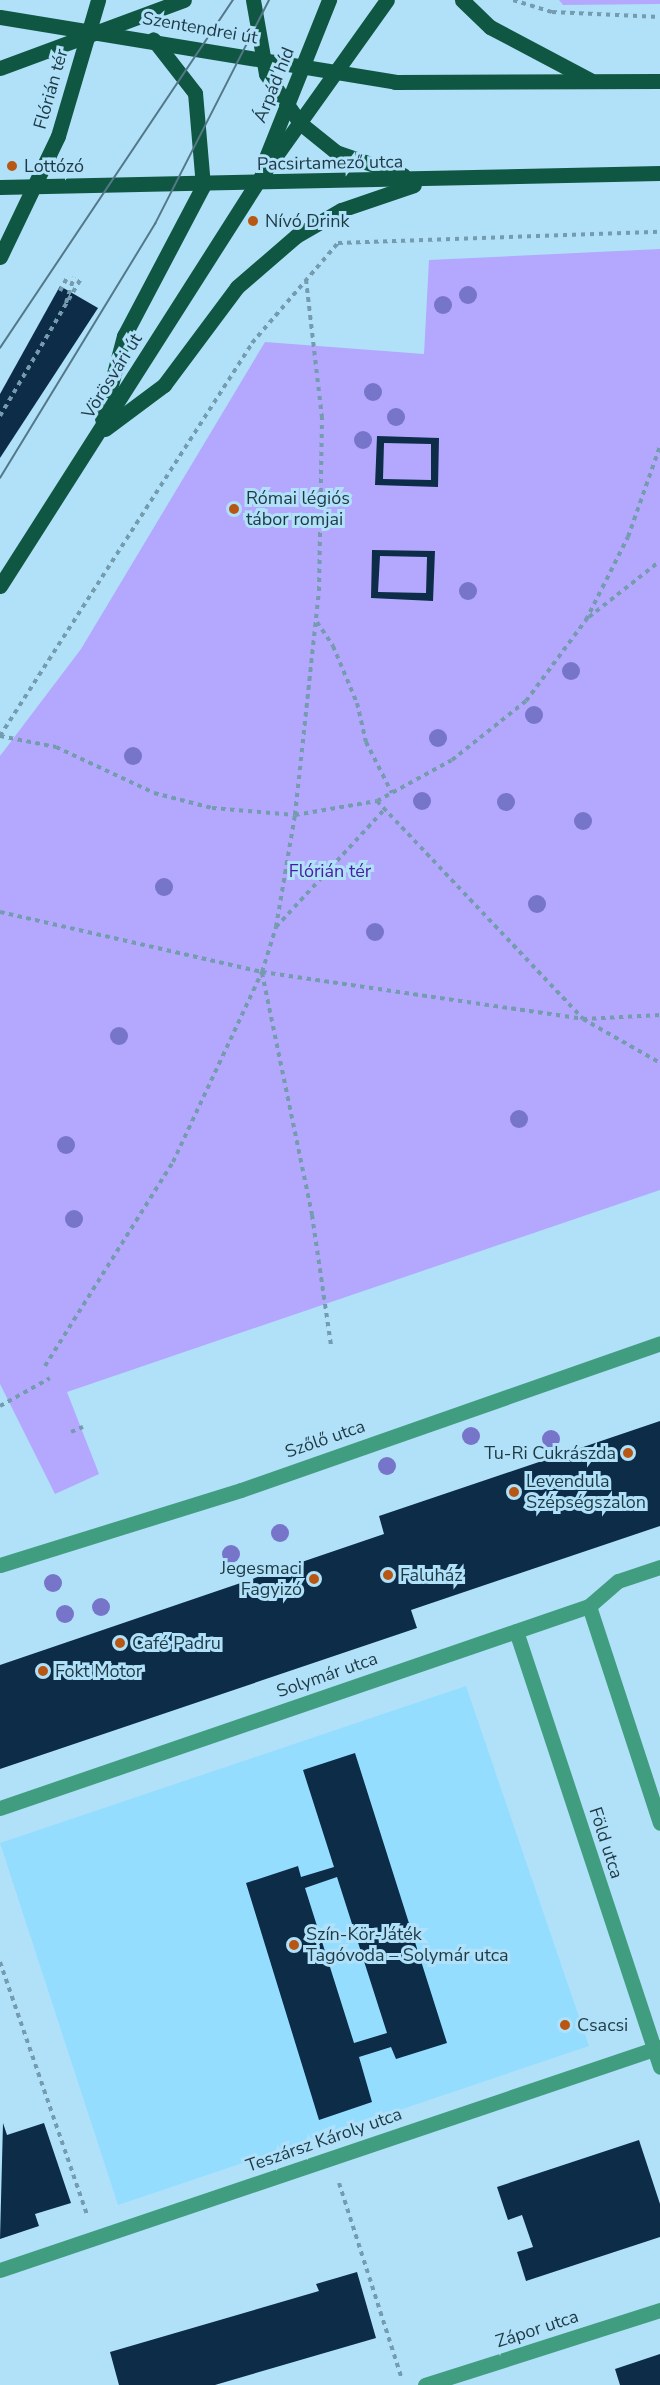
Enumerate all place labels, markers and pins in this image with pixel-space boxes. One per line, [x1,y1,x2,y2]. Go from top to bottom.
place label: Lottózó [24,155,84,177]
marker: Lottózó [5,159,19,173]
place label: Nívó Drink [265,210,349,232]
marker: Nívó Drink [246,214,260,228]
place label: Római légiós tábor romjai [246,488,350,530]
marker: Római légiós tábor romjai [227,502,241,516]
place label: Tu-Ri Cukrászda [484,1442,616,1464]
marker: Tu-Ri Cukrászda [621,1446,635,1460]
place label: Levendula Szépségszalon [526,1471,646,1514]
marker: Levendula Szépségszalon [507,1485,521,1499]
place label: Jegesmaci Fagyizó [220,1558,302,1600]
place label: Faluház [400,1564,463,1586]
marker: Faluház [381,1568,395,1582]
marker: Jegesmaci Fagyizó [307,1572,321,1586]
place label: Café Padru [132,1632,221,1654]
marker: Café Padru [113,1636,127,1650]
place label: Fokt Motor [55,1660,142,1682]
marker: Fokt Motor [36,1664,50,1678]
place label: Szín-Kör-Játék Tagóvoda – Solymár utca [306,1924,508,1966]
marker: Szín-Kör-Játék Tagóvoda – Solymár utca [287,1938,301,1952]
place label: Csacsi [577,2014,628,2036]
marker: Csacsi [558,2018,572,2032]

